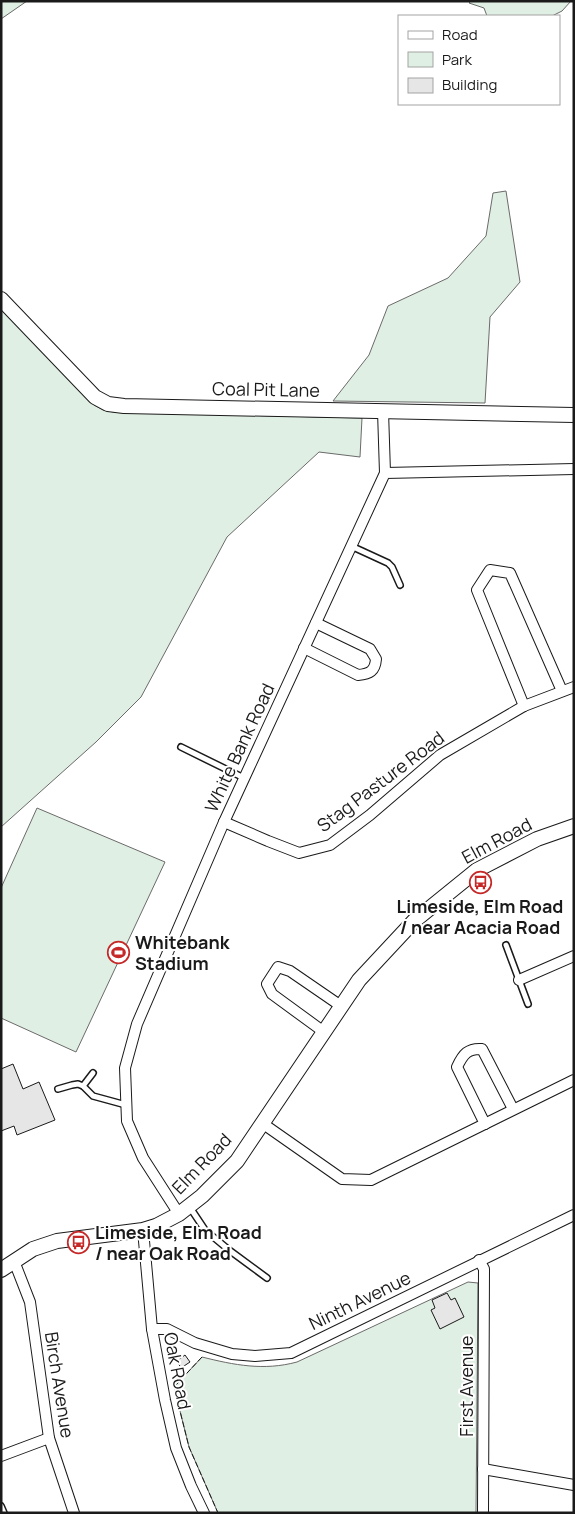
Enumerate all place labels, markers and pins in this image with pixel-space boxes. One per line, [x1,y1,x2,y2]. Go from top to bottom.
bus stop icon: Limeside, Elm Road / near Acacia Road [468,870,492,894]
place label: Limeside, Elm Road / near Acacia Road [397,894,563,939]
place label: Whitebank Stadium [135,930,231,975]
sports icon: Whitebank Stadium [107,941,131,965]
place label: Limeside, Elm Road / near Oak Road [95,1220,262,1265]
bus stop icon: Limeside, Elm Road / near Oak Road [67,1231,91,1255]

